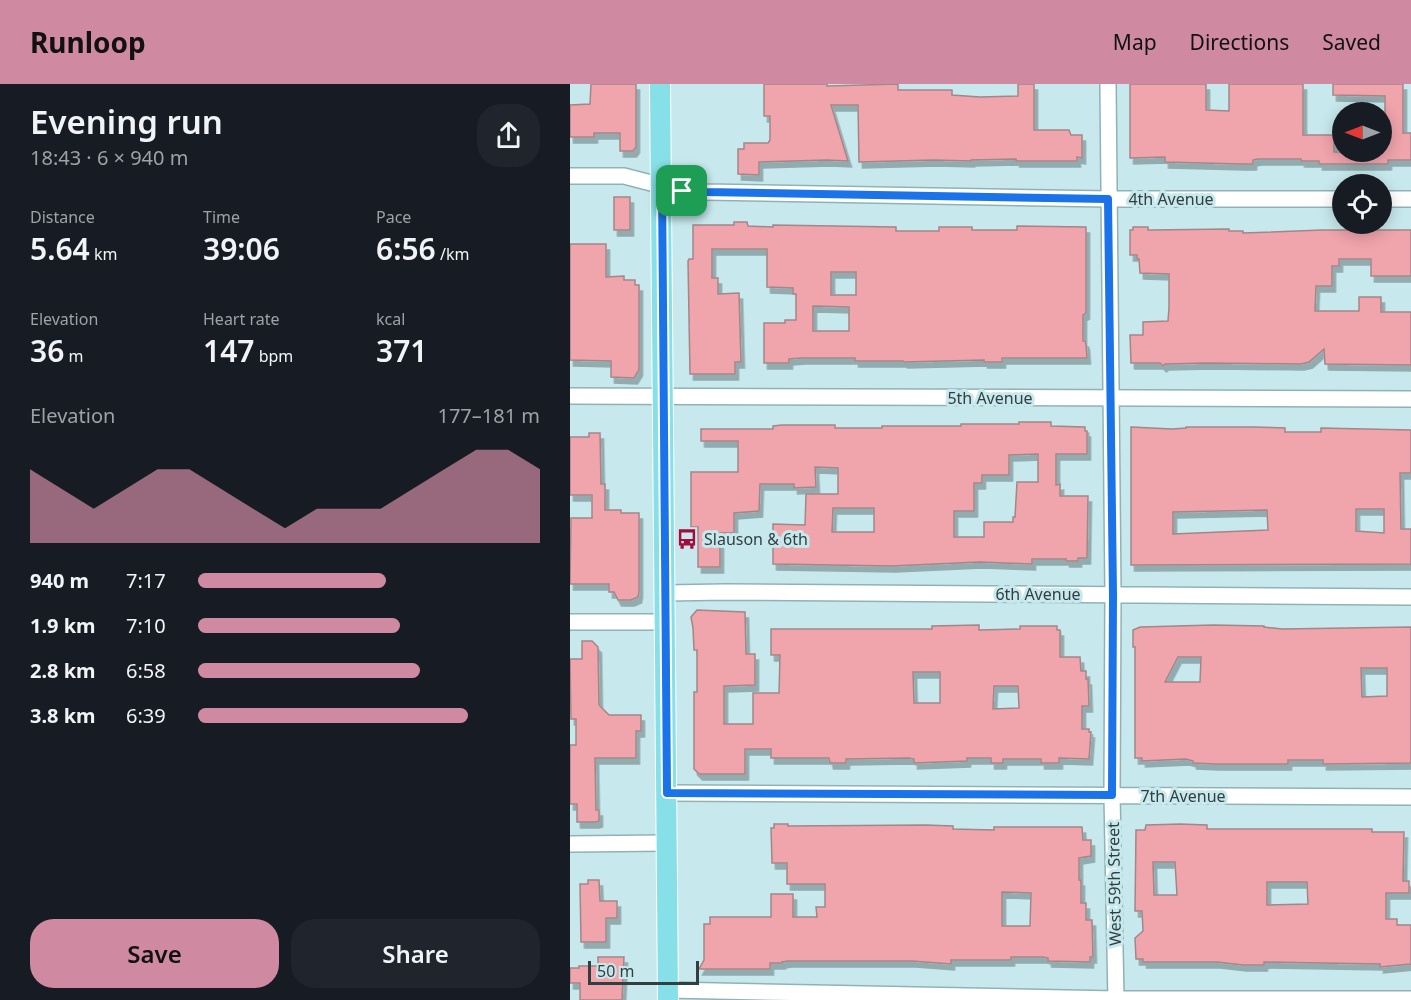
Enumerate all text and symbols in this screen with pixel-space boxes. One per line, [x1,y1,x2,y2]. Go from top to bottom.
text: Runloop [30,23,146,61]
text: Map [1113,28,1157,56]
text: Directions [1190,28,1289,56]
text: Saved [1322,28,1381,56]
text: Evening run [30,99,223,144]
north arrow [1332,102,1392,162]
map controls [1332,102,1392,234]
button: share [477,104,540,167]
text: 18:43 · 6 × 940 m [30,144,188,171]
pin [656,165,707,216]
icon: arrive [665,174,698,207]
button: locate [1332,174,1392,234]
street label: 4th Avenue [1128,188,1214,210]
text: Distance [30,206,95,228]
text: Time [203,206,240,228]
text: Pace [376,206,411,228]
text: 5.64 [30,228,90,269]
text: 39:06 [203,228,280,269]
text: 6:56 [376,228,436,269]
text: km [90,243,117,265]
text: /km [436,243,469,265]
text: Elevation [30,308,98,330]
text: Heart rate [203,308,279,330]
text: kcal [376,308,405,330]
text: 36 [30,330,64,371]
text: 147 [203,330,254,371]
text: 371 [376,330,427,371]
text: m [64,345,83,367]
text: bpm [254,345,293,367]
street label: 5th Avenue [947,387,1033,409]
text: Elevation [30,402,115,429]
text: 177–181 m [437,402,540,429]
bus stop icon: Slauson & 6th [675,527,699,551]
place label: Slauson & 6th [704,528,808,550]
text: 940 m [30,567,89,594]
text: 7:17 [126,567,166,594]
street label: 6th Avenue [995,583,1081,605]
text: 1.9 km [30,612,96,639]
text: 7:10 [126,612,166,639]
text: 2.8 km [30,657,96,684]
text: 6:58 [126,657,166,684]
text: 3.8 km [30,702,96,729]
text: 6:39 [126,702,166,729]
street label: 7th Avenue [1140,785,1226,807]
street label: West 59th Street [1102,822,1126,946]
button: Save [30,919,279,988]
button: Share [291,919,540,988]
scale bar [588,958,699,986]
text: 50 m [597,960,634,982]

